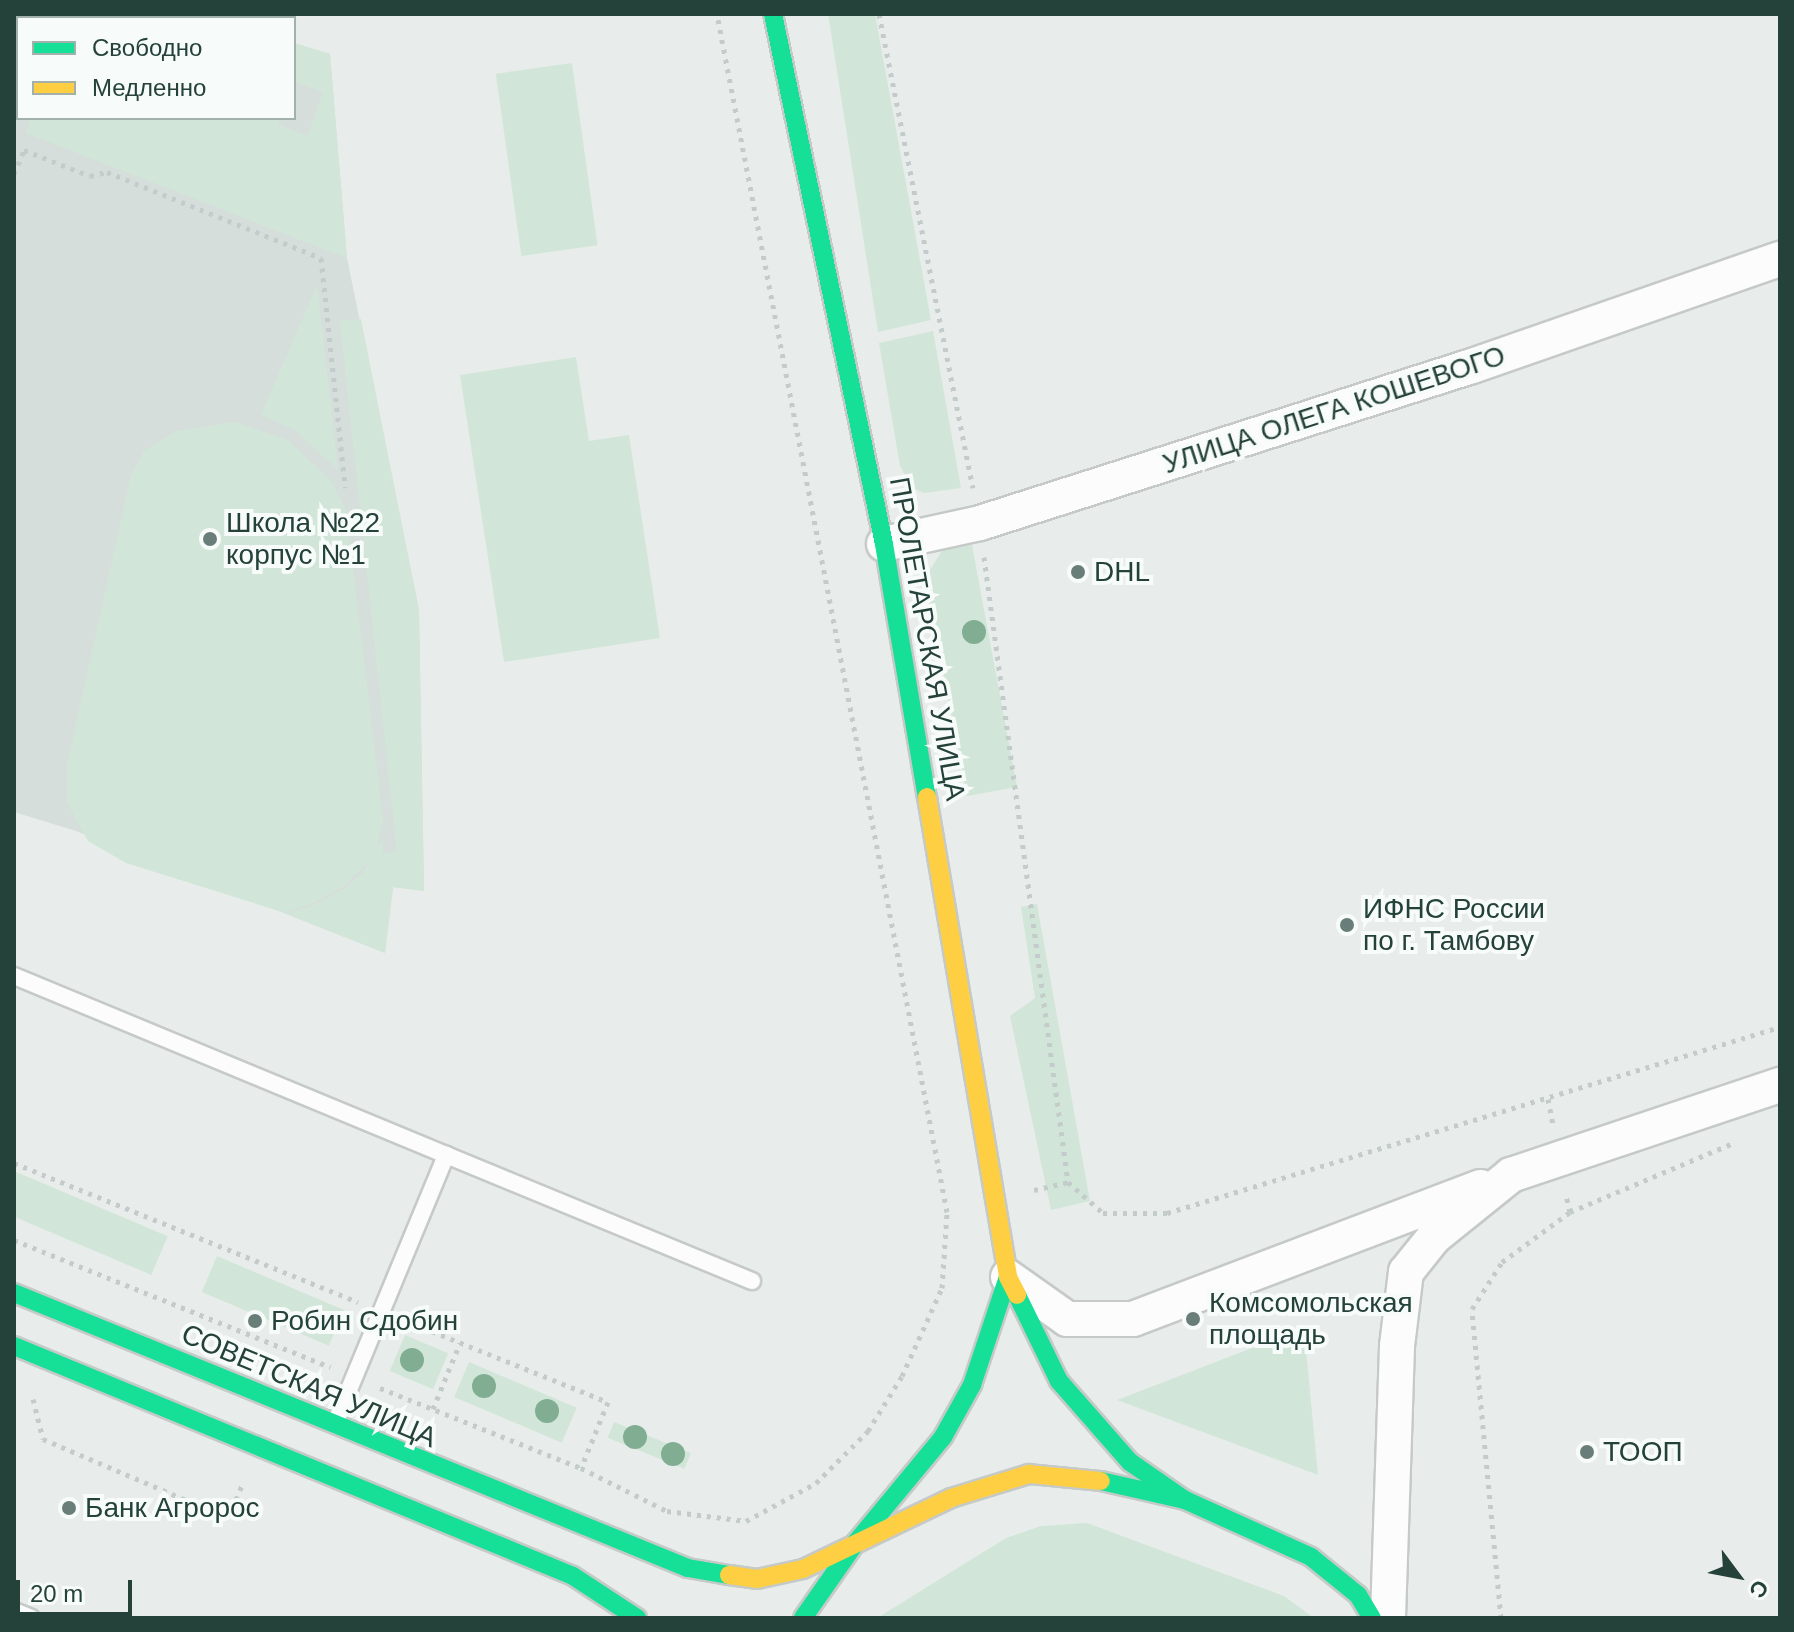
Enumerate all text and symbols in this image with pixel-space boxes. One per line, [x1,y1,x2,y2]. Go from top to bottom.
legend [16,16,296,120]
text: Свободно [92,34,202,61]
text: Медленно [92,74,206,101]
street label: УЛИЦА ОЛЕГА КОШЕВОГО [1159,339,1509,481]
street label: ПРОЛЕТАРСКАЯ УЛИЦА [882,475,972,803]
place label: Школа №22 корпус №1 [226,506,380,572]
marker: Школа №22 корпус №1 [201,530,219,548]
place label: DHL [1094,555,1150,589]
marker: DHL [1069,563,1087,581]
place label: ИФНС России по г. Тамбову [1363,892,1545,958]
marker: ИФНС России по г. Тамбову [1338,916,1356,934]
place label: Комсомольская площадь [1209,1286,1413,1352]
place label: Робин Сдобин [271,1304,458,1338]
marker: Комсомольская площадь [1184,1310,1202,1328]
marker: Робин Сдобин [246,1312,264,1330]
street label: СОВЕТСКАЯ УЛИЦА [176,1317,442,1455]
place label: ТООП [1603,1435,1683,1469]
marker: ТООП [1578,1443,1596,1461]
place label: Банк Агророс [85,1491,260,1525]
marker: Банк Агророс [60,1499,78,1517]
north arrow [1698,1536,1778,1616]
scale bar [20,1564,136,1614]
text: С [1744,1576,1774,1602]
text: 20 m [30,1580,83,1607]

